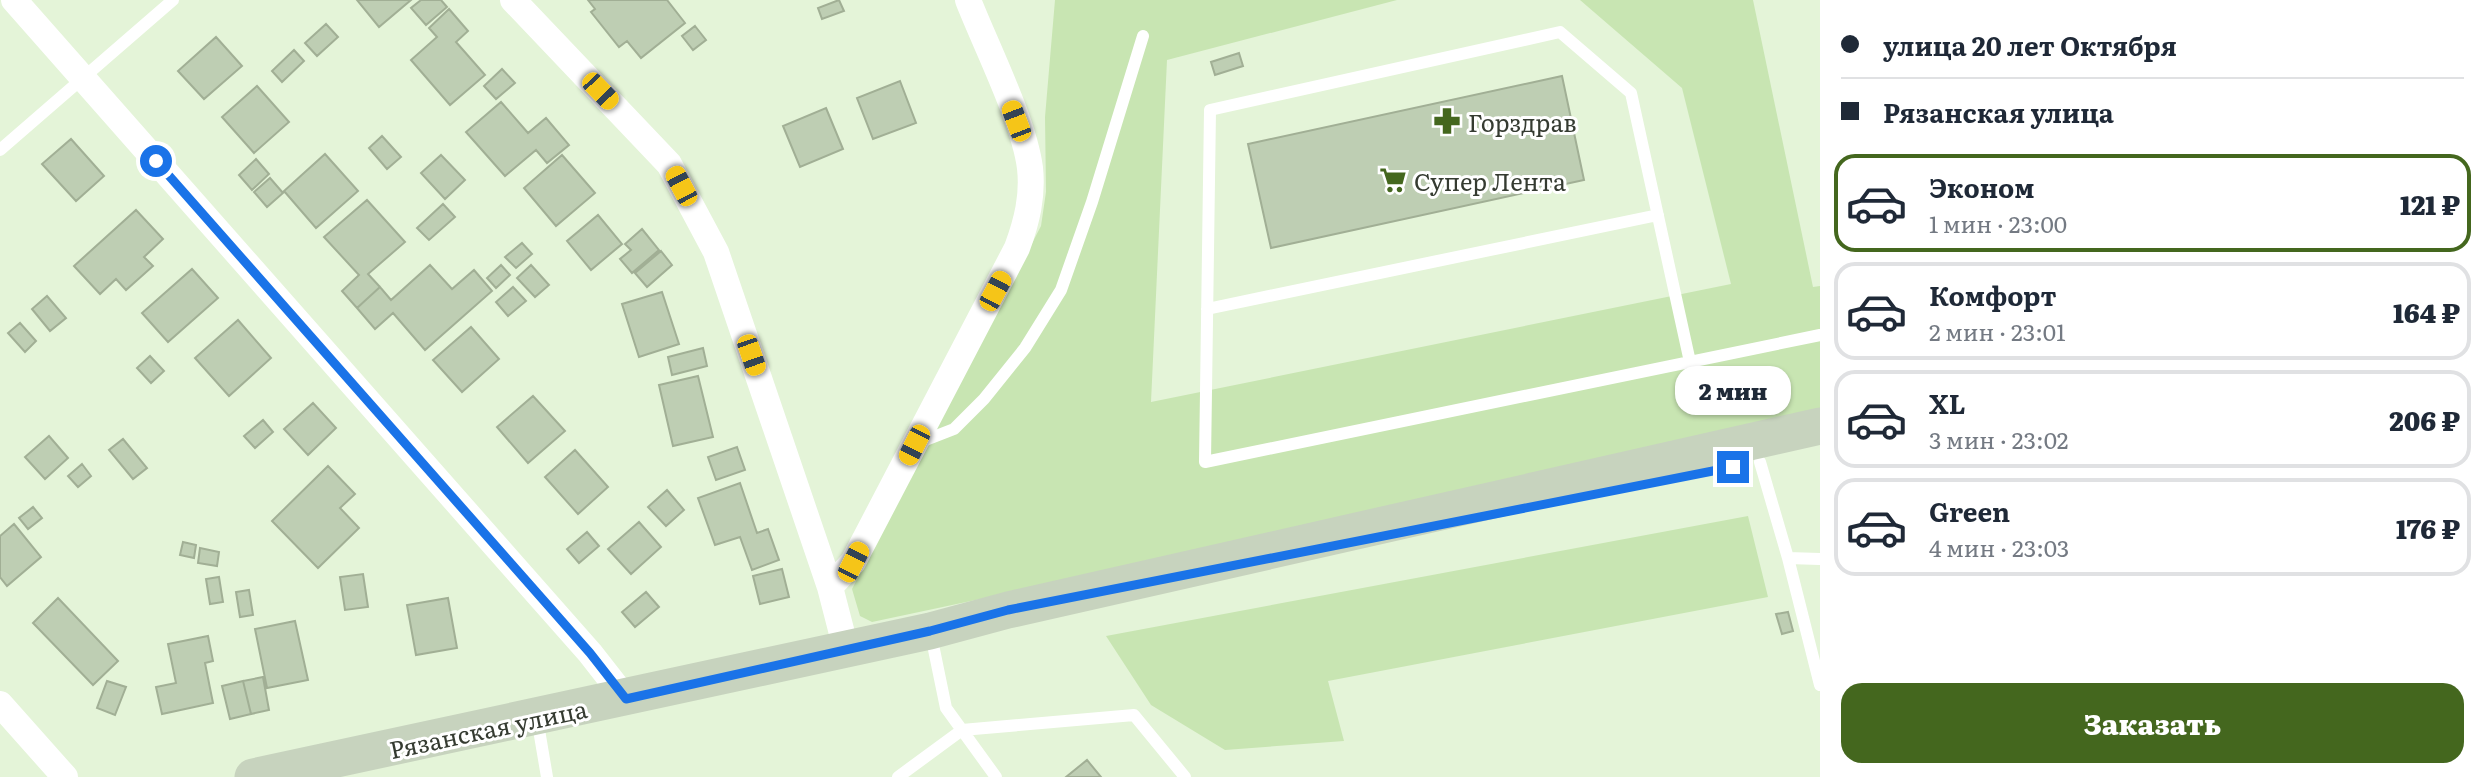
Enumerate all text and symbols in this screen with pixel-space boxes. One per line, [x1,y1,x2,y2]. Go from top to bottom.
text: улица 20 лет Октября [1883,25,2177,64]
car [578,69,623,113]
text: Рязанская улица [1883,92,2114,131]
car [999,98,1034,144]
place label: Горздрав [1468,104,1577,139]
pharmacy icon: Горздрав [1432,106,1462,136]
route start [140,145,172,177]
car [662,163,701,209]
place label: Супер Лента [1414,163,1566,198]
supermarket icon: Супер Лента [1378,165,1408,195]
text: Эконом [1929,167,2034,206]
icon: car [1845,172,1908,235]
text: 121 ₽ [2400,184,2460,223]
text: 1 мин · 23:00 [1929,206,2067,240]
car [976,268,1015,314]
text: Комфорт [1929,275,2056,314]
icon: car [1845,280,1908,343]
text: 164 ₽ [2393,292,2460,331]
text: 2 мин · 23:01 [1929,314,2066,348]
car [735,332,768,378]
callout: 2 мин [1675,365,1791,414]
text: 2 мин [1699,373,1767,407]
text: XL [1929,383,1966,422]
icon: car [1845,388,1908,451]
text: 206 ₽ [2389,400,2460,439]
car [896,422,933,468]
text: 3 мин · 23:02 [1929,422,2068,456]
route end [1717,451,1749,483]
text: Green [1929,491,2010,530]
icon: car [1845,496,1908,559]
text: 176 ₽ [2396,508,2460,547]
text: 4 мин · 23:03 [1929,530,2069,564]
car [835,539,872,585]
button: Заказать [1841,683,2464,763]
street label: Рязанская улица [386,690,590,766]

